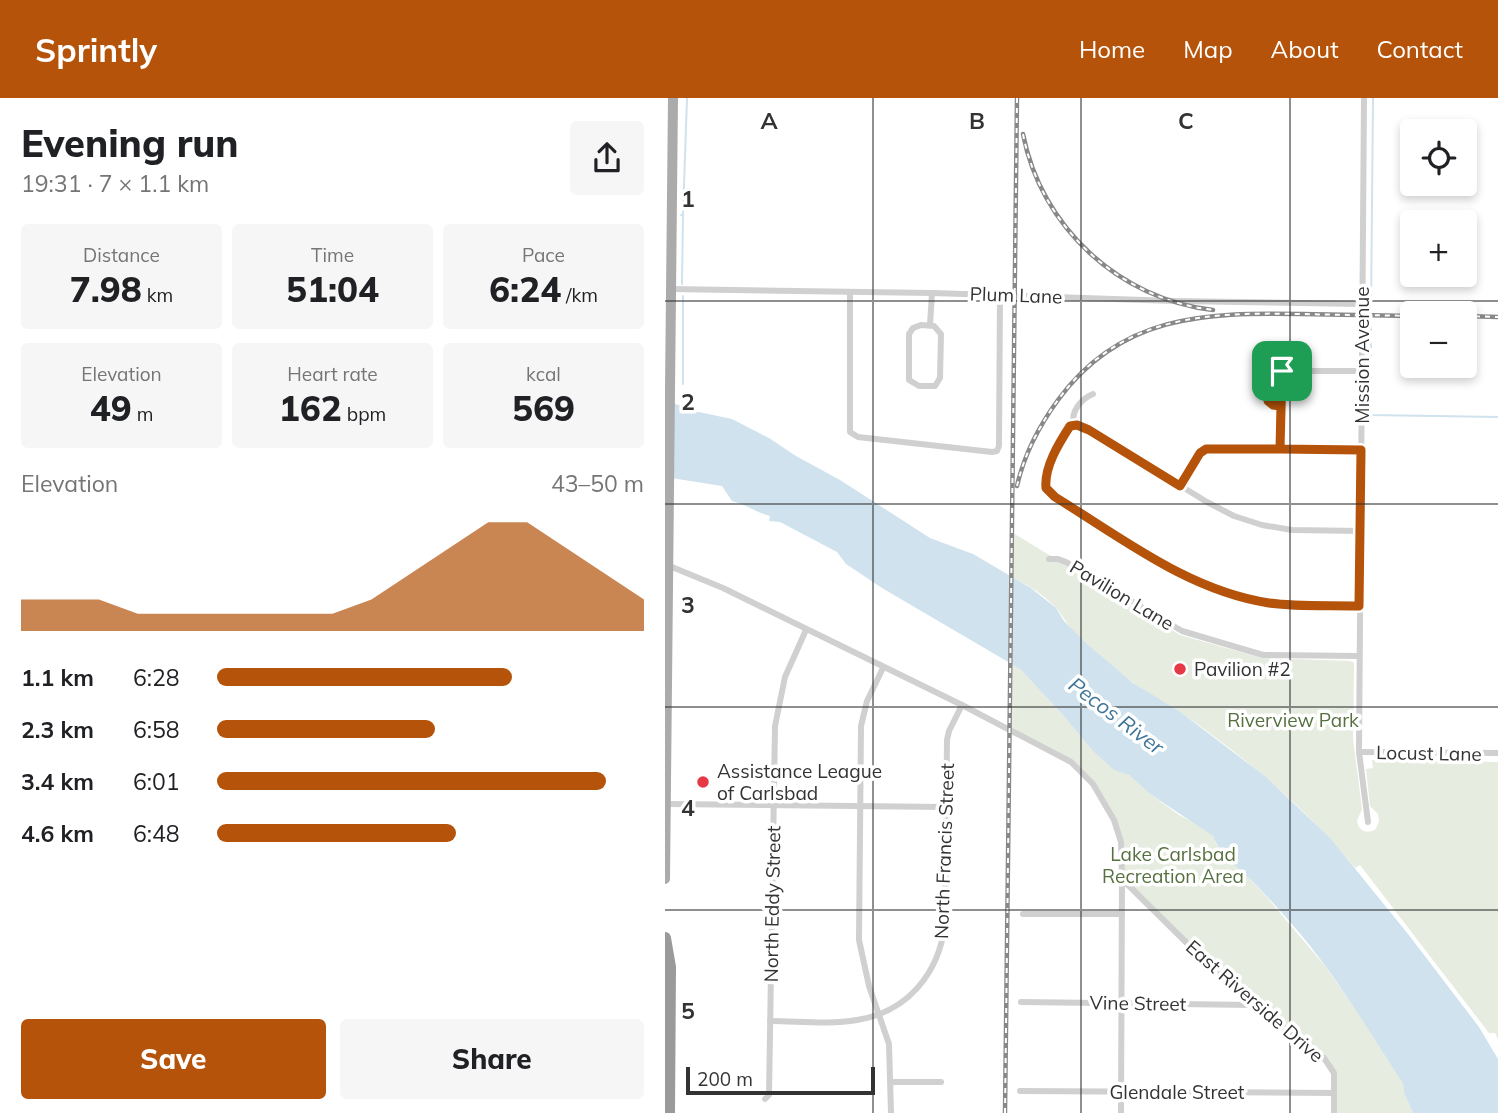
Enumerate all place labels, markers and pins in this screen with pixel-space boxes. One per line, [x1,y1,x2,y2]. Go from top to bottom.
pin [1252,341,1312,401]
place label: Pavilion #2 [1194,657,1291,681]
marker: Pavilion #2 [1172,661,1188,677]
place label: Assistance League of Carlsbad [717,759,882,805]
marker: Assistance League of Carlsbad [695,774,711,790]

